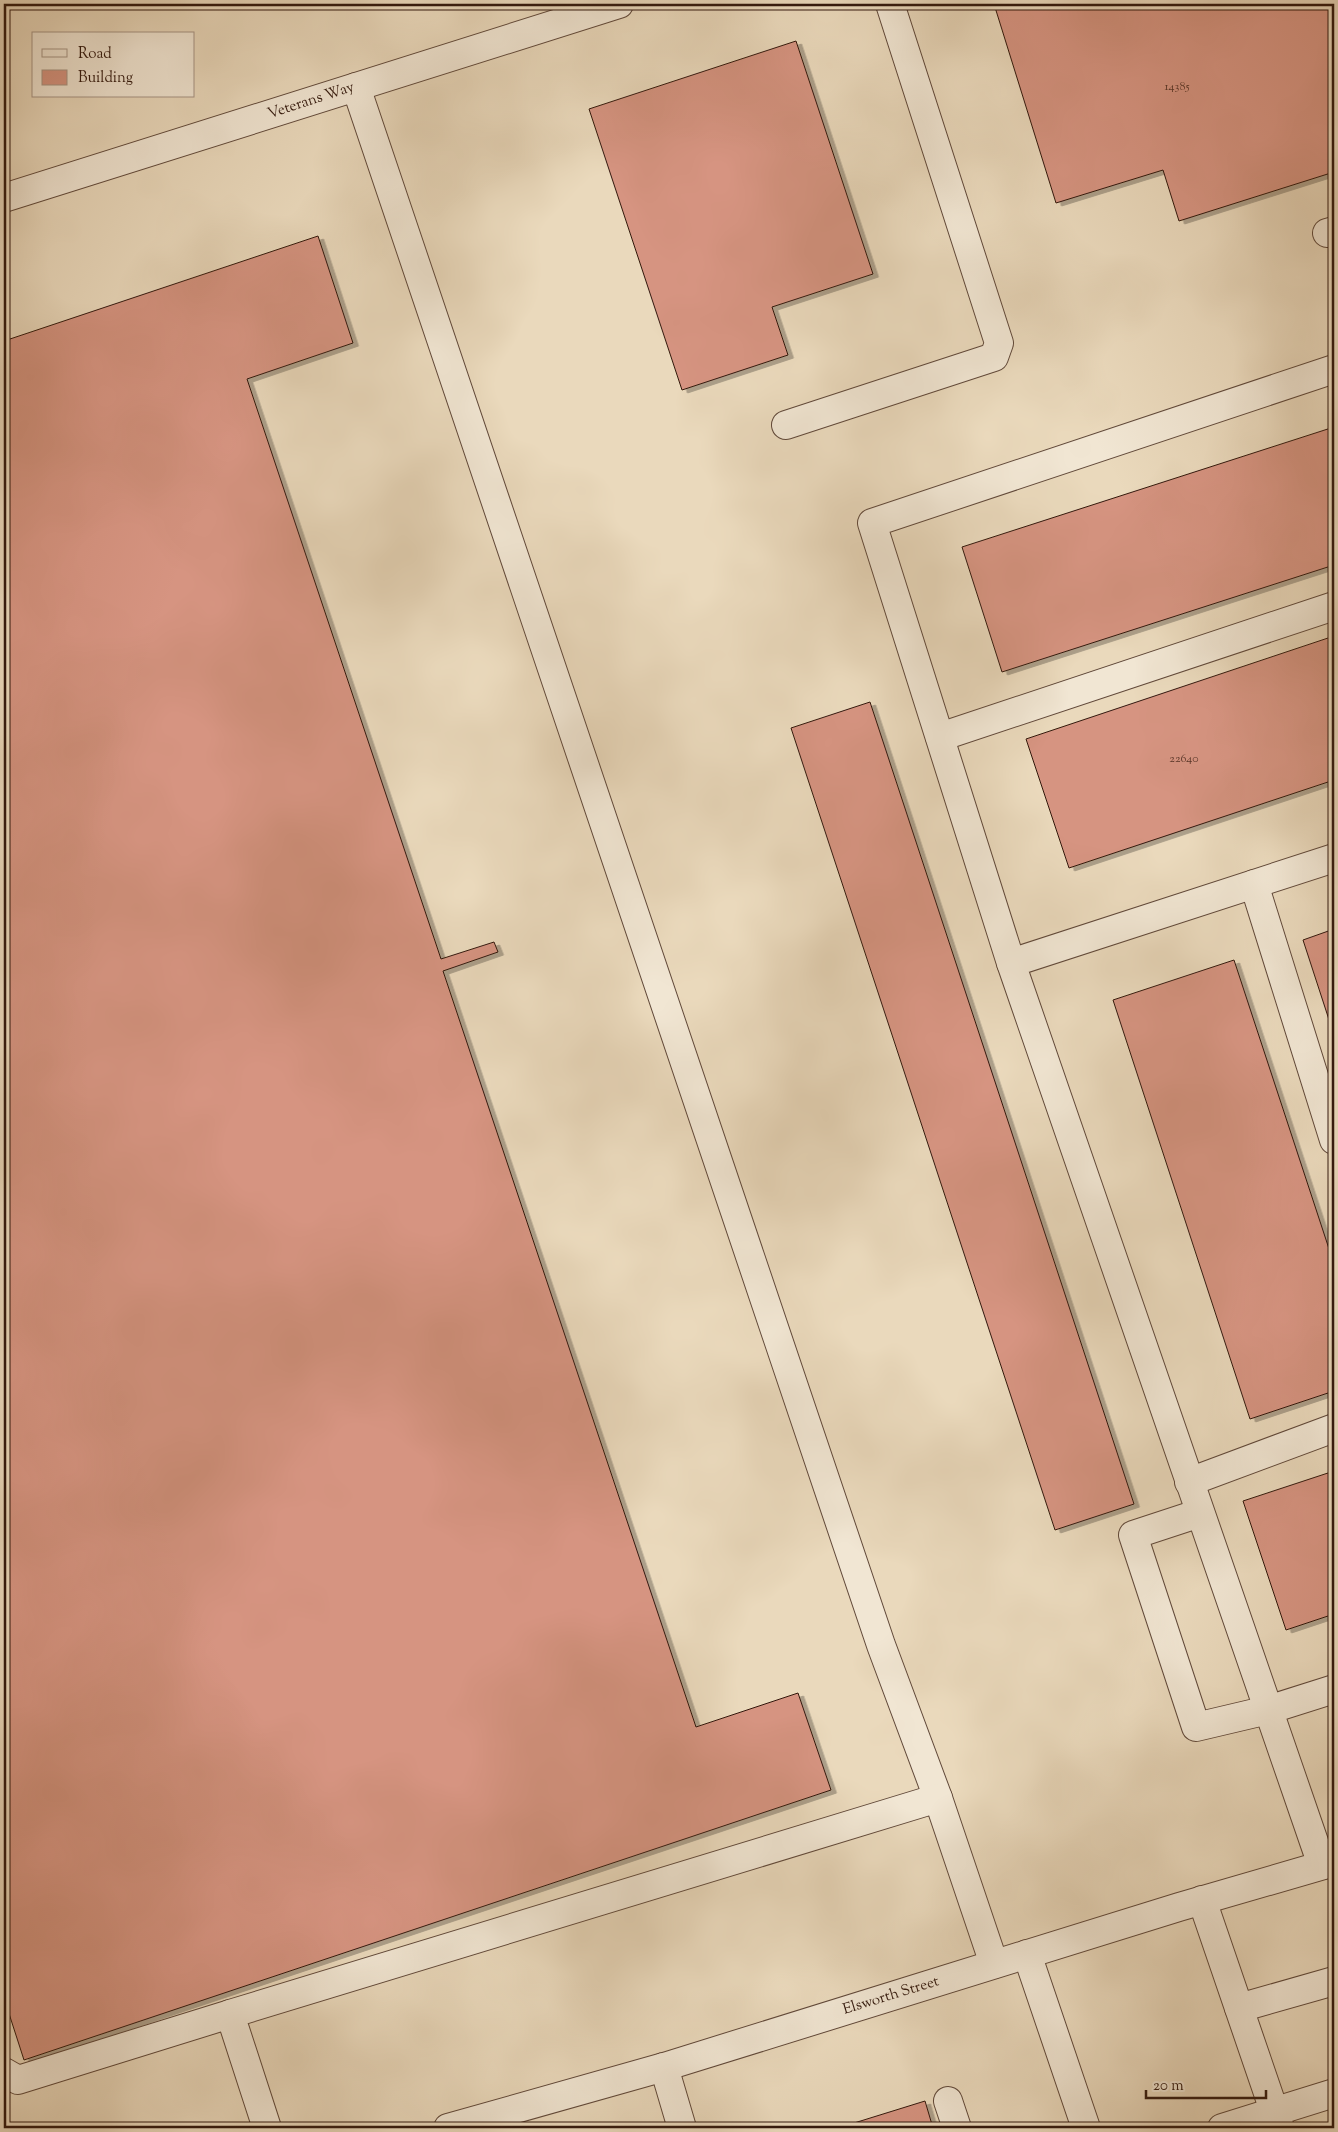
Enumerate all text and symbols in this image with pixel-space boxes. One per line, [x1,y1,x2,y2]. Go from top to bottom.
legend [32,32,195,98]
text: Road [78,44,112,65]
text: Building [78,68,133,89]
street label: Veterans Way [265,77,358,125]
house number: 14385 [1164,78,1190,96]
house number: 22640 [1169,750,1199,768]
street label: Elsworth Street [840,1971,942,2021]
scale bar [1146,2067,1266,2099]
text: 20 m [1153,2076,1184,2097]

